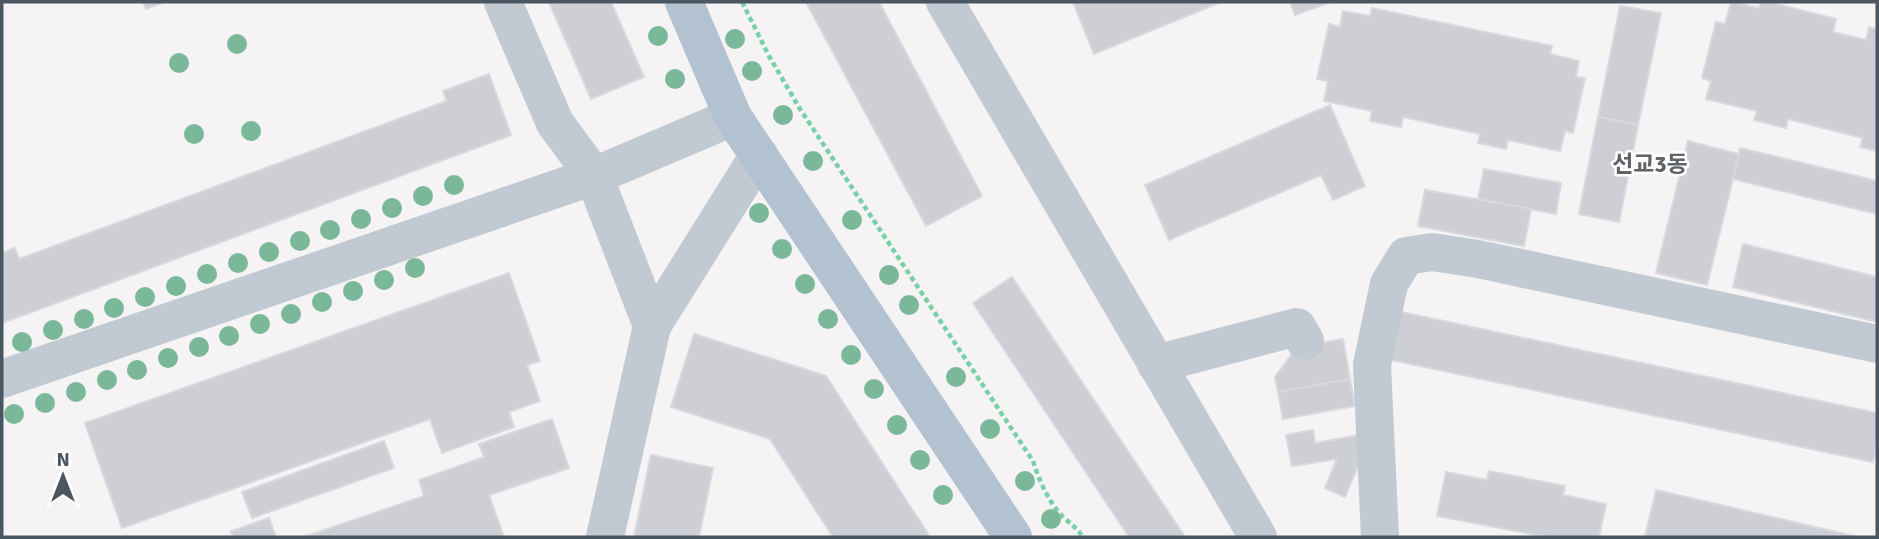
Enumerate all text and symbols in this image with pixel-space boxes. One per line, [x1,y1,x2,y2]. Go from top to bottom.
district label: 선교3동 [1612,150,1688,179]
north arrow [28,441,98,511]
text: N [56,448,70,472]

